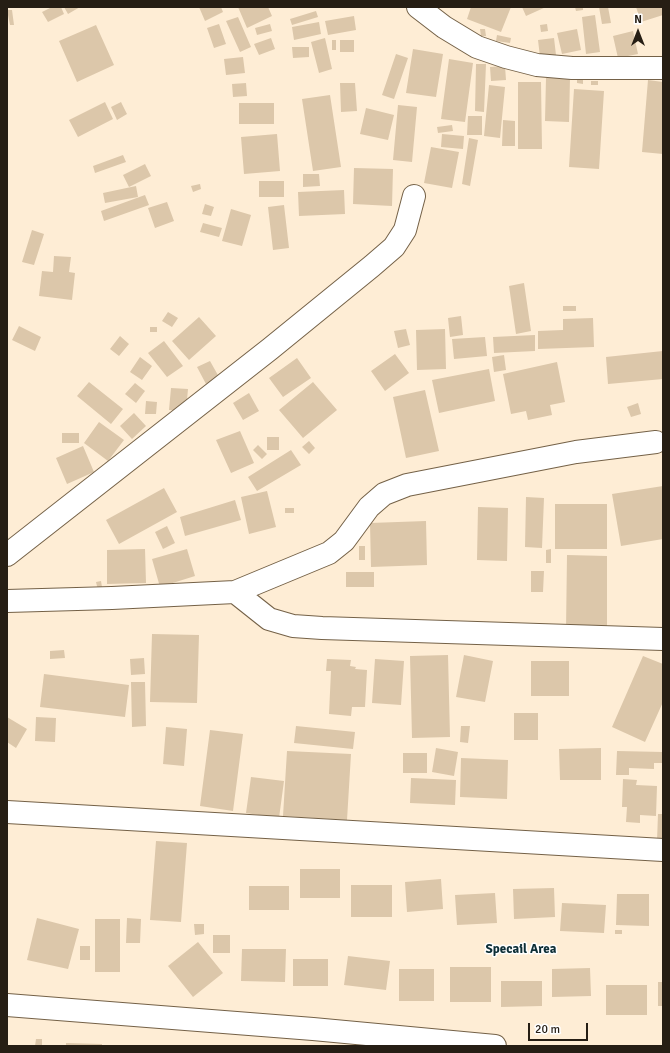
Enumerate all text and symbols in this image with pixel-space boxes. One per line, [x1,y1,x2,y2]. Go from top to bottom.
north arrow [618,12,658,52]
text: N [634,13,642,26]
district label: Specail Area [486,942,556,958]
scale bar [530,1015,590,1041]
text: 20 m [535,1022,560,1037]

